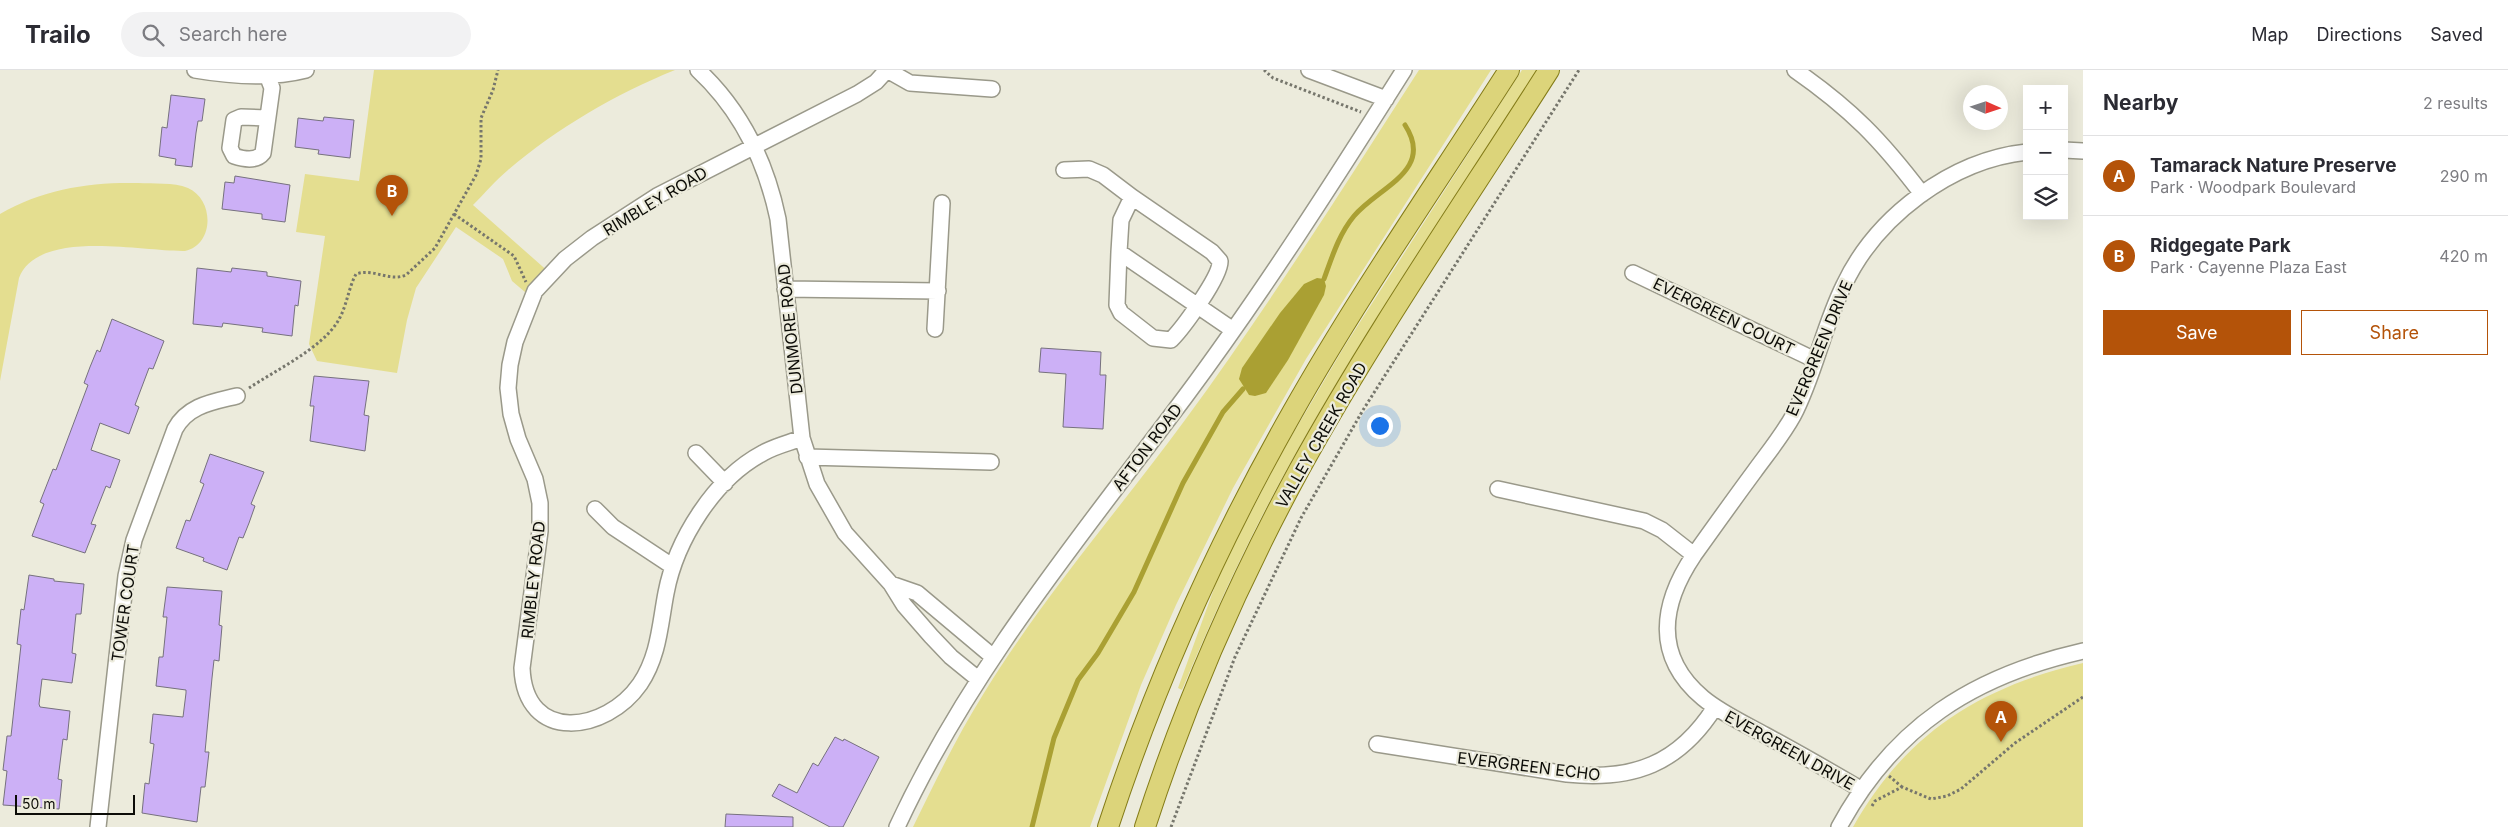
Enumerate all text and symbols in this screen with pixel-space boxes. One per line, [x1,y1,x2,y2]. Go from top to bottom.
search box [121,12,471,57]
text: Trailo [25,20,91,49]
icon: search [139,21,167,49]
text: Search here [179,23,287,46]
text: Map [2251,24,2289,45]
text: Directions [2317,24,2402,45]
text: Saved [2430,24,2483,45]
north arrow [1963,85,2008,130]
map controls [2023,85,2068,220]
button: + [2023,85,2068,130]
text: Nearby [2103,90,2178,115]
text: 2 results [2423,93,2488,113]
button: − [2023,130,2068,175]
text: Tamarack Nature Preserve [2150,154,2397,177]
street label: RIMBLEY ROAD [599,162,711,240]
text: A [2113,166,2125,186]
text: 290 m [2440,166,2488,186]
pin: B [376,175,408,216]
button: layers [2023,175,2068,220]
text: Park · Woodpark Boulevard [2150,177,2356,197]
text: Ridgegate Park [2150,234,2291,257]
text: B [2114,246,2124,266]
text: 420 m [2439,246,2488,266]
text: Park · Cayenne Plaza East [2150,257,2347,277]
street label: DUNMORE ROAD [773,263,807,395]
street label: EVERGREEN COURT [1650,273,1798,359]
street label: EVERGREEN DRIVE [1781,277,1857,419]
button: Save [2103,310,2291,355]
button: Share [2301,310,2488,355]
street label: VALLEY CREEK ROAD [1271,359,1371,511]
street label: AFTON ROAD [1108,400,1186,494]
your location [1367,413,1393,439]
street label: RIMBLEY ROAD [517,520,549,640]
street label: TOWER COURT [107,543,143,663]
pin: A [1985,701,2017,742]
street label: EVERGREEN DRIVE [1722,706,1858,794]
street label: EVERGREEN ECHO [1456,747,1602,785]
scale bar [15,792,135,815]
text: 50 m [22,795,56,812]

